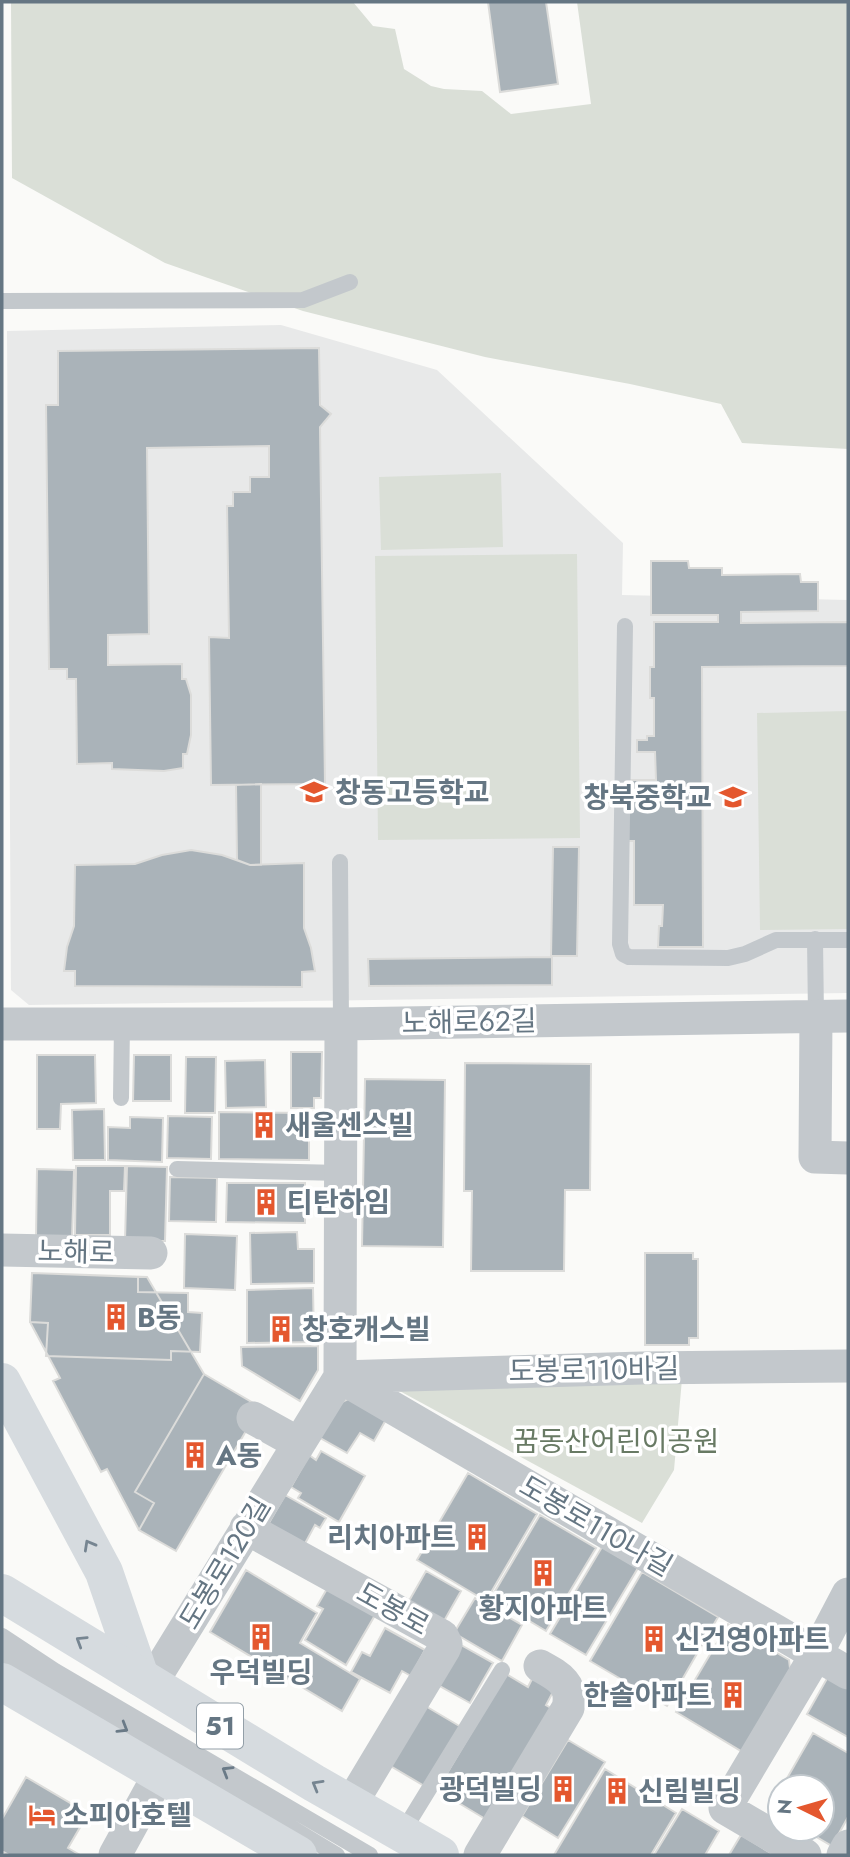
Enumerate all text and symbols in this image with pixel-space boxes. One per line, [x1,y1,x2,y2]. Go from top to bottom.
place label: 창동고등학교 [335,772,490,813]
school or university icon: 창동고등학교 [299,777,329,807]
place label: 창북중학교 [583,777,712,818]
school or university icon: 창북중학교 [718,782,748,812]
street label: 노해로62길 [401,1000,537,1044]
place label: 새울센스빌 [285,1105,414,1146]
building icon: 새울센스빌 [249,1110,279,1140]
place label: 티탄하임 [287,1182,390,1223]
building icon: 티탄하임 [251,1187,281,1217]
street label: 노해로 [37,1231,115,1273]
place label: B동 [137,1297,181,1338]
building icon: B동 [101,1302,131,1332]
place label: 창호캐스빌 [302,1309,431,1350]
building icon: 창호캐스빌 [266,1314,296,1344]
street label: 도봉로110바길 [508,1348,680,1392]
park label: 꿈동산어린이공원 [513,1421,719,1462]
place label: A동 [215,1435,262,1476]
building icon: A동 [180,1440,210,1470]
street label: 도봉로110나길 [512,1466,680,1586]
street label: 도봉로120길 [169,1489,281,1637]
place label: 리치아파트 [327,1517,456,1558]
building icon: 리치아파트 [462,1522,492,1552]
one-way arrow [84,1539,97,1552]
building icon: 황지아파트 [528,1558,558,1588]
street label: 도봉로 [349,1572,437,1646]
place label: 황지아파트 [479,1588,607,1629]
place label: 신건영아파트 [675,1619,830,1660]
building icon: 우덕빌딩 [246,1622,276,1652]
building icon: 신건영아파트 [639,1624,669,1654]
one-way arrow [76,1637,89,1650]
place label: 우덕빌딩 [209,1652,313,1693]
place label: 한솔아파트 [583,1675,712,1716]
building icon: 한솔아파트 [718,1680,748,1710]
road number: 51 [197,1704,243,1749]
one-way arrow [115,1719,128,1732]
one-way arrow [221,1766,234,1779]
place label: 광덕빌딩 [439,1769,542,1810]
place label: 신림빌딩 [638,1771,741,1812]
north arrow [766,1773,836,1843]
building icon: 광덕빌딩 [548,1774,578,1804]
building icon: 신림빌딩 [602,1776,632,1806]
one-way arrow [312,1780,325,1793]
place label: 소피아호텔 [63,1795,192,1836]
text: N [770,1798,799,1815]
hotel icon: 소피아호텔 [27,1800,57,1830]

